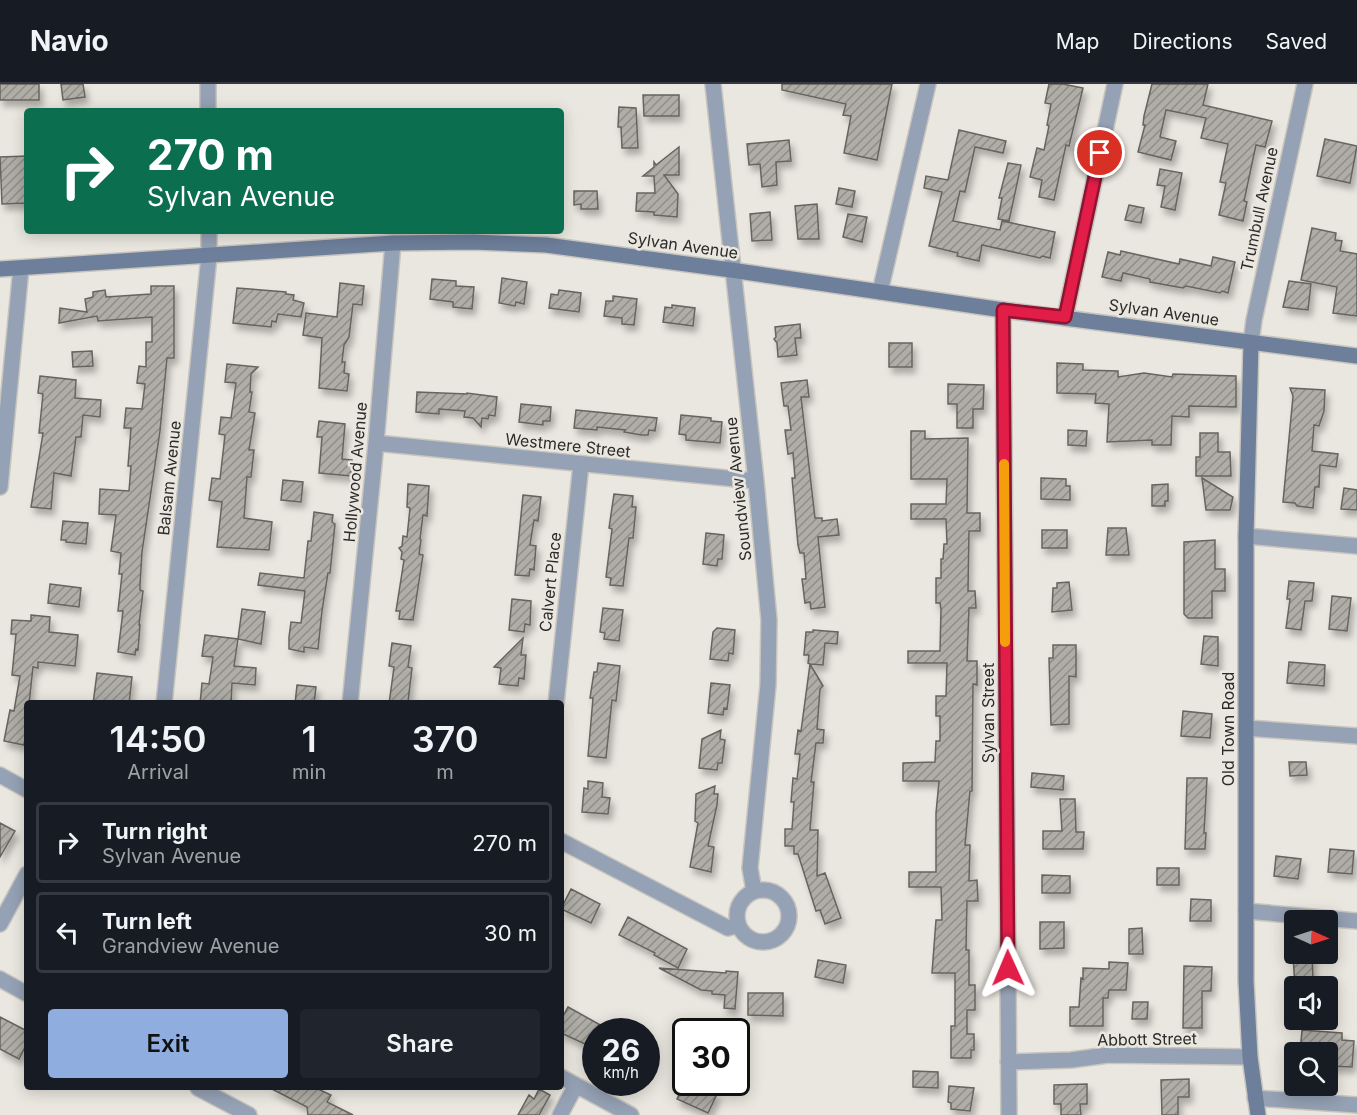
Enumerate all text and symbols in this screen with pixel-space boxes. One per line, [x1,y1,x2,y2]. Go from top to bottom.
text: Navio [30,24,109,58]
text: Map [1056,29,1099,54]
text: Directions [1132,29,1233,54]
text: Saved [1266,29,1327,54]
pin [1074,127,1125,178]
text: 270 m [147,129,274,180]
icon: right [48,132,126,210]
icon: arrive [1083,136,1116,169]
street label: Trumbull Avenue [1236,145,1282,273]
text: Sylvan Avenue [147,180,335,213]
street label: Sylvan Avenue [626,227,740,263]
street label: Sylvan Avenue [1107,294,1221,330]
street label: Hollywood Avenue [339,401,371,543]
street label: Soundview Avenue [721,416,755,562]
street label: Balsam Avenue [153,420,185,536]
street label: Westmere Street [504,428,632,462]
street label: Calvert Place [535,531,565,633]
street label: Sylvan Street [978,663,998,763]
street label: Old Town Road [1218,672,1238,786]
text: 14:50 [109,717,207,761]
text: 1 [301,717,317,761]
text: 370 [412,717,479,761]
text: Arrival [127,760,189,784]
text: min [292,760,326,784]
text: m [436,760,454,784]
text: Turn right [102,818,208,844]
icon: right [51,826,84,859]
text: 270 m [472,830,537,856]
text: Sylvan Avenue [102,844,241,868]
text: Turn left [102,908,192,934]
north arrow [1284,910,1338,964]
map controls [1284,910,1338,1096]
icon: left [51,916,84,949]
text: 30 m [484,920,537,946]
text: Grandview Avenue [102,934,279,958]
position arrow [976,936,1040,1000]
button: sound [1284,976,1338,1030]
button: Exit [48,1009,288,1078]
button: Share [300,1009,540,1078]
speed limit sign: 30 [672,1018,750,1096]
street label: Abbott Street [1097,1028,1197,1050]
text: 26 [602,1032,640,1068]
button: search [1284,1042,1338,1096]
text: km/h [603,1063,639,1082]

